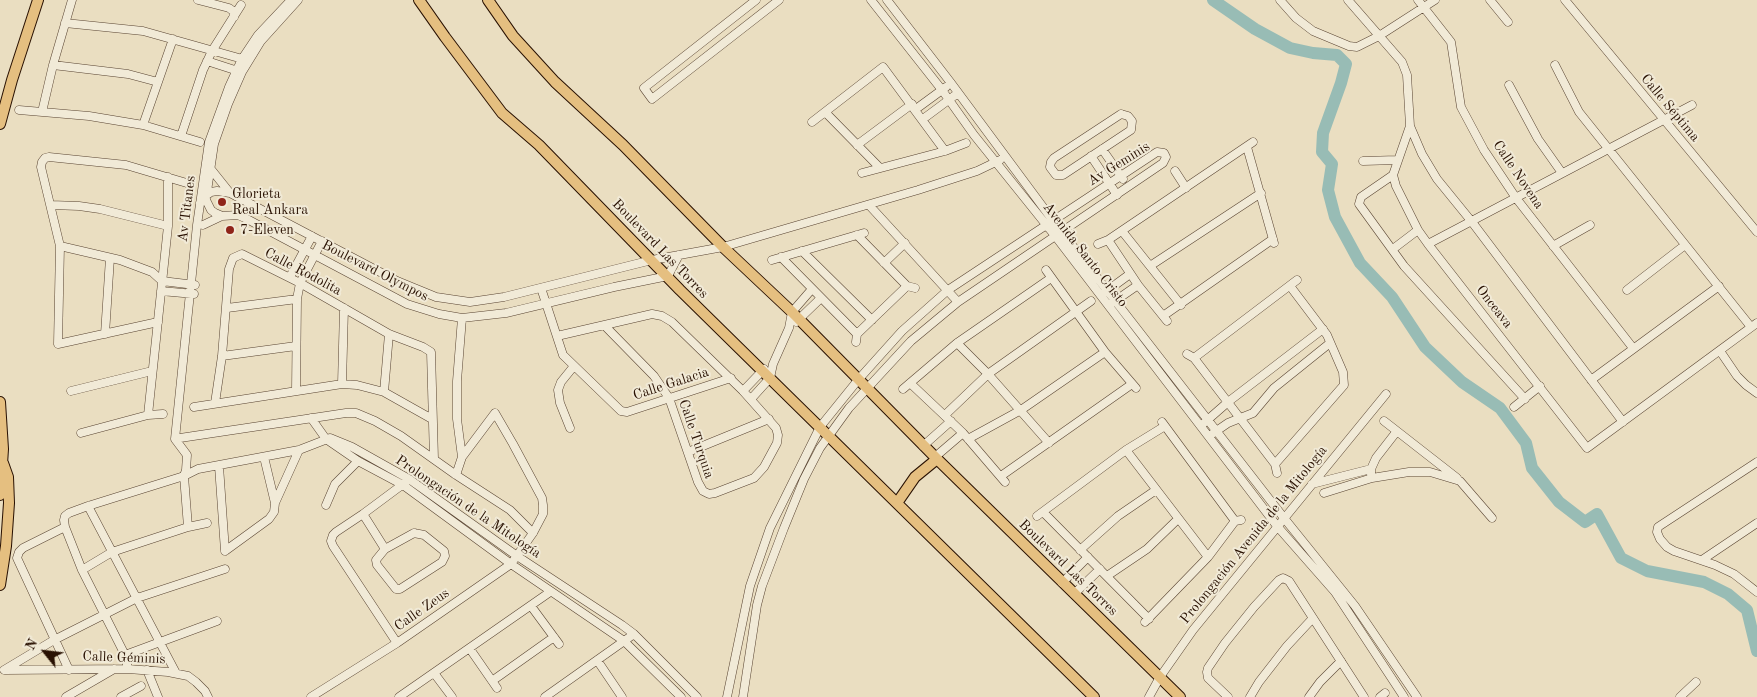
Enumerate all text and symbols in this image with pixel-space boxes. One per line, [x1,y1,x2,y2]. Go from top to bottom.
street label: Calle Séptima [1637,71,1703,145]
street label: Av Geminis [1085,138,1153,190]
street label: Calle Novena [1489,138,1547,212]
street label: Av Titanes [175,175,199,243]
place label: Glorieta Real Ankara [232,186,308,218]
marker: Glorieta Real Ankara [216,196,228,208]
street label: Boulevard Las Torres [608,196,712,302]
street label: Avenida Santo Cristo [1039,199,1131,311]
place label: 7-Eleven [240,222,294,238]
marker: 7-Eleven [224,224,236,236]
street label: Boulevard Olympos [319,237,431,305]
street label: Calle Rodolita [262,245,344,299]
street label: Onceava [1472,282,1516,332]
street label: Calle Galacia [631,364,711,404]
street label: Calle Turquia [675,397,717,481]
street label: Prolongación Avenida de la Mitología [1177,443,1331,627]
street label: Prolongación de la Mitología [392,452,544,562]
street label: Boulevard Las Torres [1015,516,1121,620]
street label: Calle Zeus [391,585,453,635]
north arrow [20,627,70,677]
text: N [23,637,41,653]
street label: Calle Géminis [82,648,166,668]

